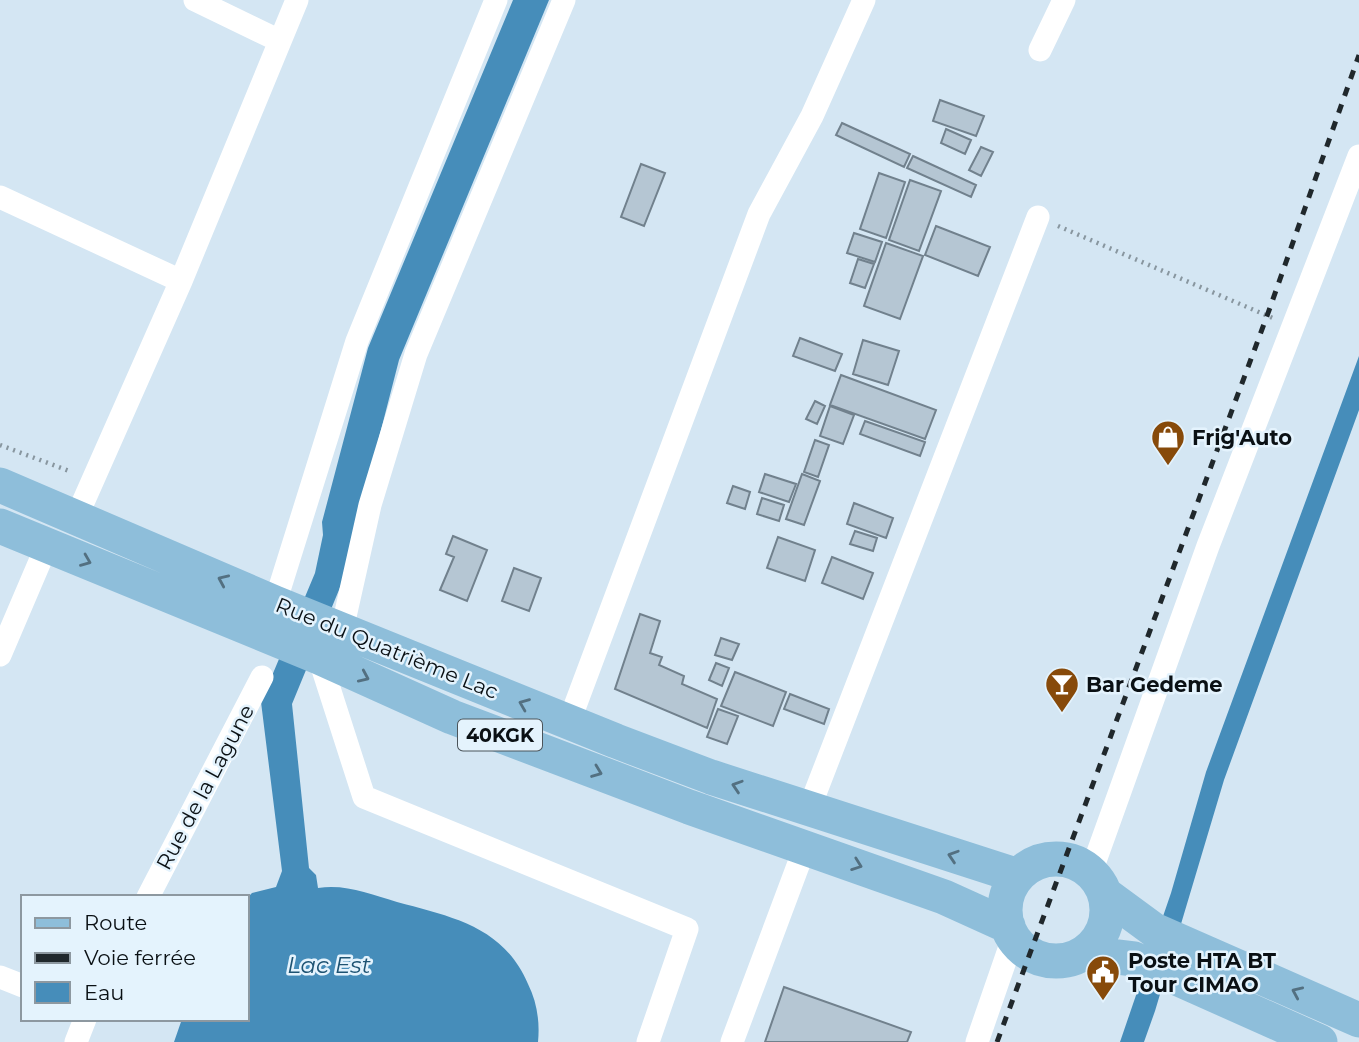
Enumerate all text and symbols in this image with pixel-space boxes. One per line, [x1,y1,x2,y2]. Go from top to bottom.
shop icon: Frig'Auto [1149,418,1187,467]
place label: Frig'Auto [1192,425,1292,450]
one-way arrow [79,553,91,567]
one-way arrow [218,574,231,588]
street label: Rue du Quatrième Lac [272,592,502,704]
bar icon: Bar Gedeme [1043,665,1081,714]
one-way arrow [356,669,369,683]
place label: Bar Gedeme [1086,672,1223,697]
one-way arrow [519,698,532,712]
street label: Rue de la Lagune [151,700,259,874]
road number: 40KGK [458,720,542,750]
one-way arrow [590,764,602,778]
one-way arrow [731,780,743,794]
one-way arrow [947,850,959,865]
one-way arrow [850,857,862,871]
legend [21,895,248,1021]
text: Route [84,910,147,935]
text: Voie ferrée [84,945,196,970]
place label: Poste HTA BT Tour CIMAO [1128,948,1276,997]
water label: Lac Est [287,951,372,979]
public building icon: Poste HTA BT Tour CIMAO [1084,953,1122,1002]
text: Eau [84,980,124,1005]
one-way arrow [1291,986,1304,1000]

